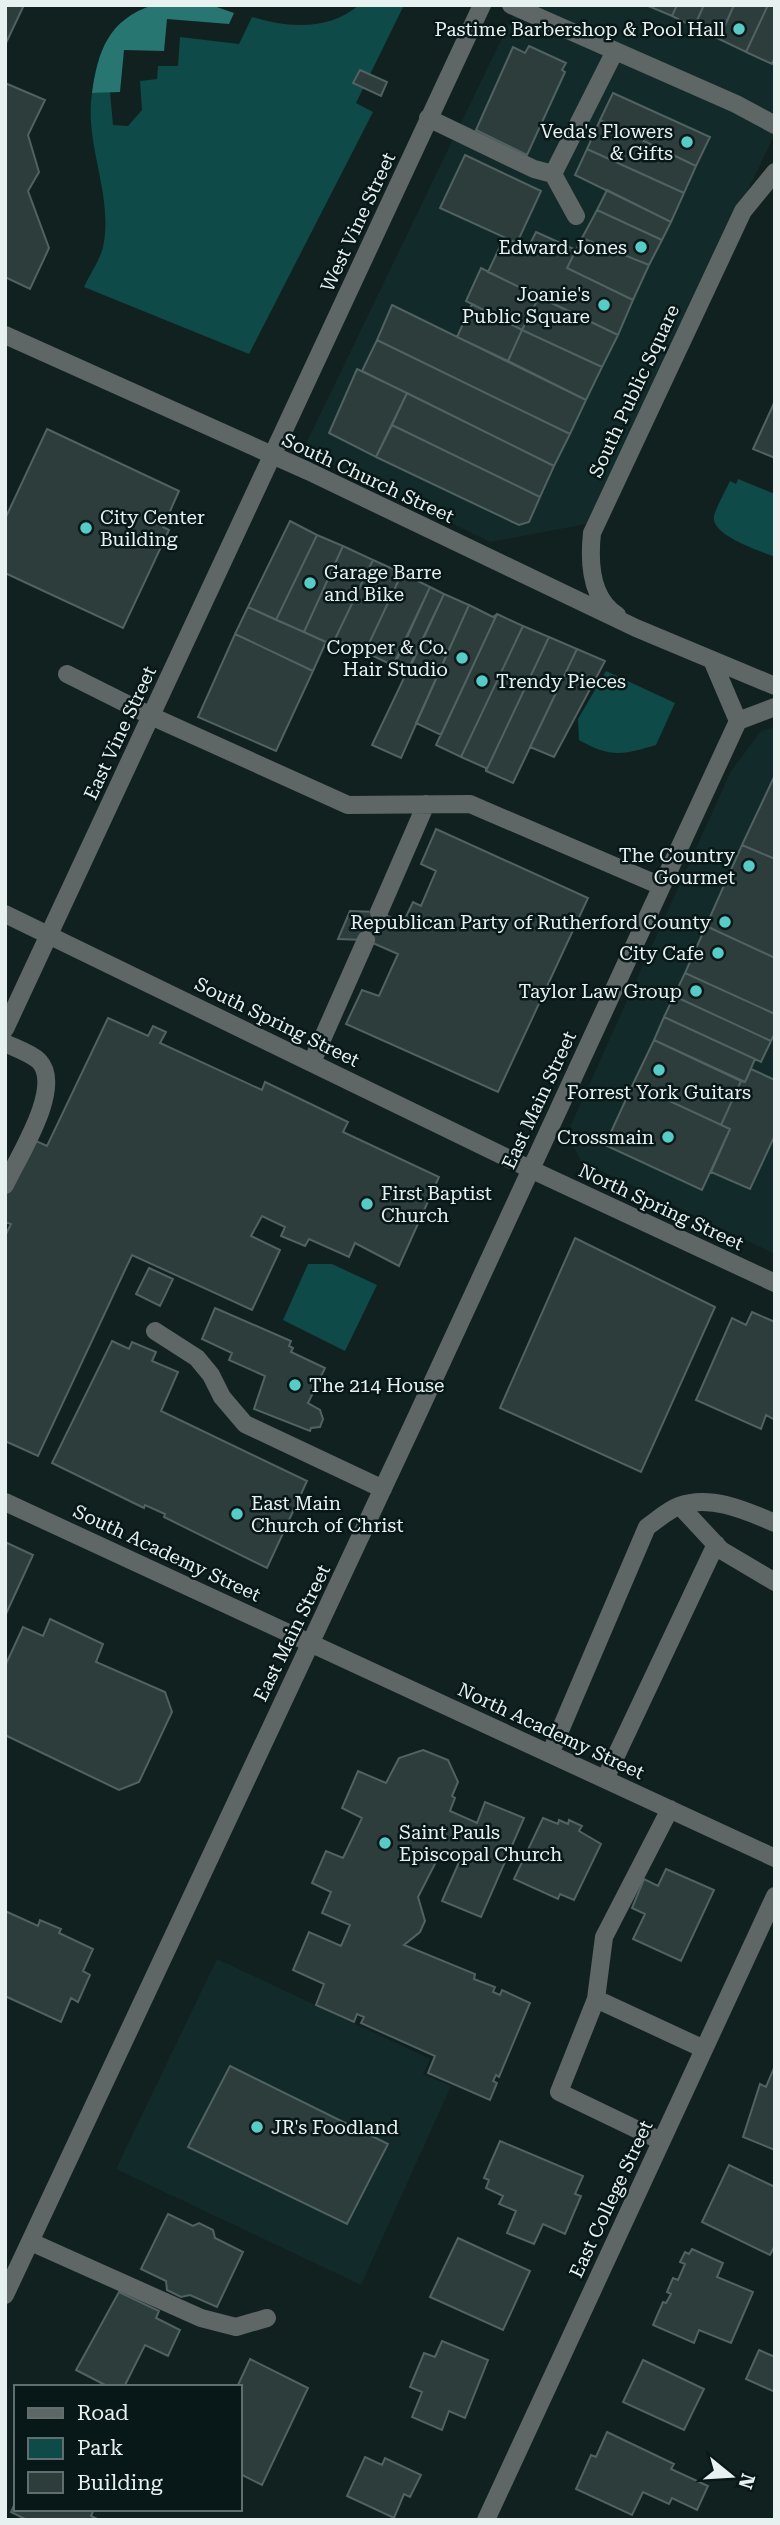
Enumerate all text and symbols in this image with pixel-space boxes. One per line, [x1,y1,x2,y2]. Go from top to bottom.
place label: Pastime Barbershop & Pool Hall [434,18,725,41]
marker: Pastime Barbershop & Pool Hall [731,21,747,37]
place label: Veda's Flowers & Gifts [540,120,673,165]
marker: Veda's Flowers & Gifts [679,134,695,150]
street label: West Vine Street [316,149,400,295]
place label: Edward Jones [498,236,627,259]
marker: Edward Jones [633,239,649,255]
place label: Joanie's Public Square [462,283,590,328]
marker: Joanie's Public Square [596,297,612,313]
street label: South Public Square [584,301,684,481]
street label: South Church Street [278,428,458,528]
place label: City Center Building [100,506,205,551]
marker: City Center Building [78,520,94,536]
place label: Garage Barre and Bike [324,561,442,606]
marker: Garage Barre and Bike [302,575,318,591]
place label: Copper & Co. Hair Studio [326,636,448,681]
marker: Copper & Co. Hair Studio [454,650,470,666]
street label: East Vine Street [79,663,161,803]
place label: Trendy Pieces [496,670,626,693]
marker: Trendy Pieces [474,673,490,689]
place label: The Country Gourmet [619,844,736,889]
marker: The Country Gourmet [741,858,757,874]
place label: Republican Party of Rutherford County [350,911,712,934]
marker: Republican Party of Rutherford County [717,914,733,930]
place label: City Cafe [619,942,704,965]
marker: City Cafe [710,945,726,961]
street label: South Spring Street [191,972,363,1072]
place label: Taylor Law Group [518,980,682,1003]
marker: Taylor Law Group [688,983,704,999]
street label: East Main Street [497,1027,581,1173]
marker: Forrest York Guitars [651,1062,667,1078]
place label: Forrest York Guitars [567,1081,751,1104]
place label: Crossmain [557,1126,654,1149]
marker: Crossmain [660,1129,676,1145]
street label: North Spring Street [575,1159,747,1255]
place label: First Baptist Church [381,1182,492,1227]
marker: First Baptist Church [359,1196,375,1212]
place label: The 214 House [309,1374,444,1397]
marker: The 214 House [287,1377,303,1393]
place label: East Main Church of Christ [251,1492,403,1537]
street label: South Academy Street [70,1499,264,1607]
marker: East Main Church of Christ [229,1506,245,1522]
street label: East Main Street [249,1561,335,1705]
street label: North Academy Street [454,1678,648,1784]
place label: Saint Pauls Episcopal Church [399,1821,562,1866]
marker: Saint Pauls Episcopal Church [377,1835,393,1851]
place label: JR's Foodland [271,2116,399,2139]
street label: East College Street [564,2117,658,2281]
marker: JR's Foodland [249,2119,265,2135]
legend [14,2385,242,2511]
text: Road [77,2401,129,2425]
text: Park [77,2436,123,2460]
north arrow [696,2441,766,2511]
text: Building [77,2471,163,2495]
text: N [733,2471,760,2492]

